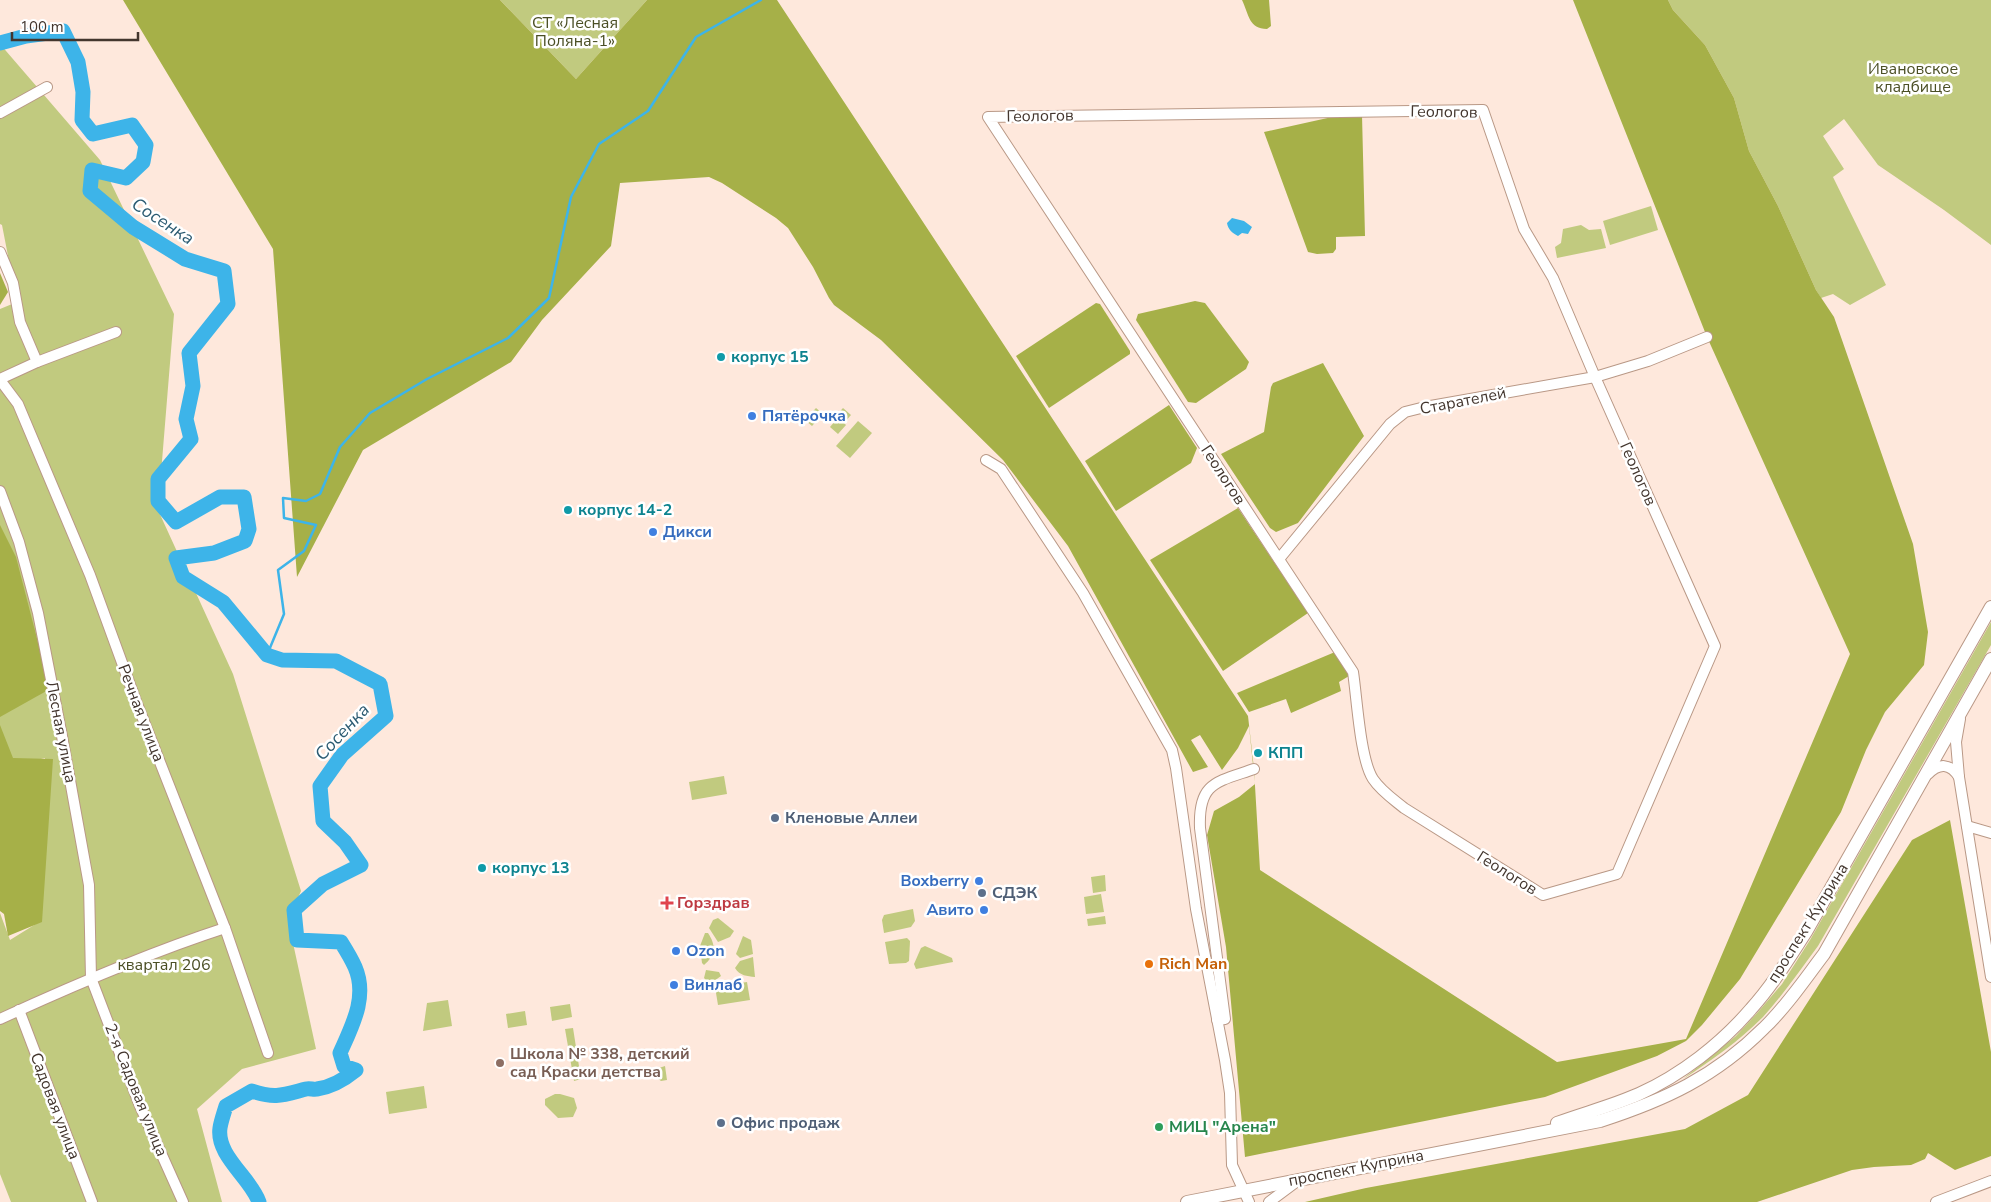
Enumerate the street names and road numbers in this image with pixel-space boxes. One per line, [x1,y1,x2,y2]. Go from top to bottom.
street label: Геологов [1410,100,1478,124]
street label: Геологов [1006,104,1074,128]
street label: Старателей [1418,382,1508,420]
street label: Геологов [1614,439,1662,509]
street label: Геологов [1195,441,1251,509]
street label: Речная улица [112,661,170,765]
street label: Лесная улица [40,679,82,785]
street label: Геологов [1473,846,1542,900]
street label: проспект Куприна [1762,859,1854,987]
street label: 2-я Садовая улица [99,1020,173,1160]
street label: Садовая улица [25,1050,85,1162]
street label: проспект Куприна [1286,1144,1426,1192]

